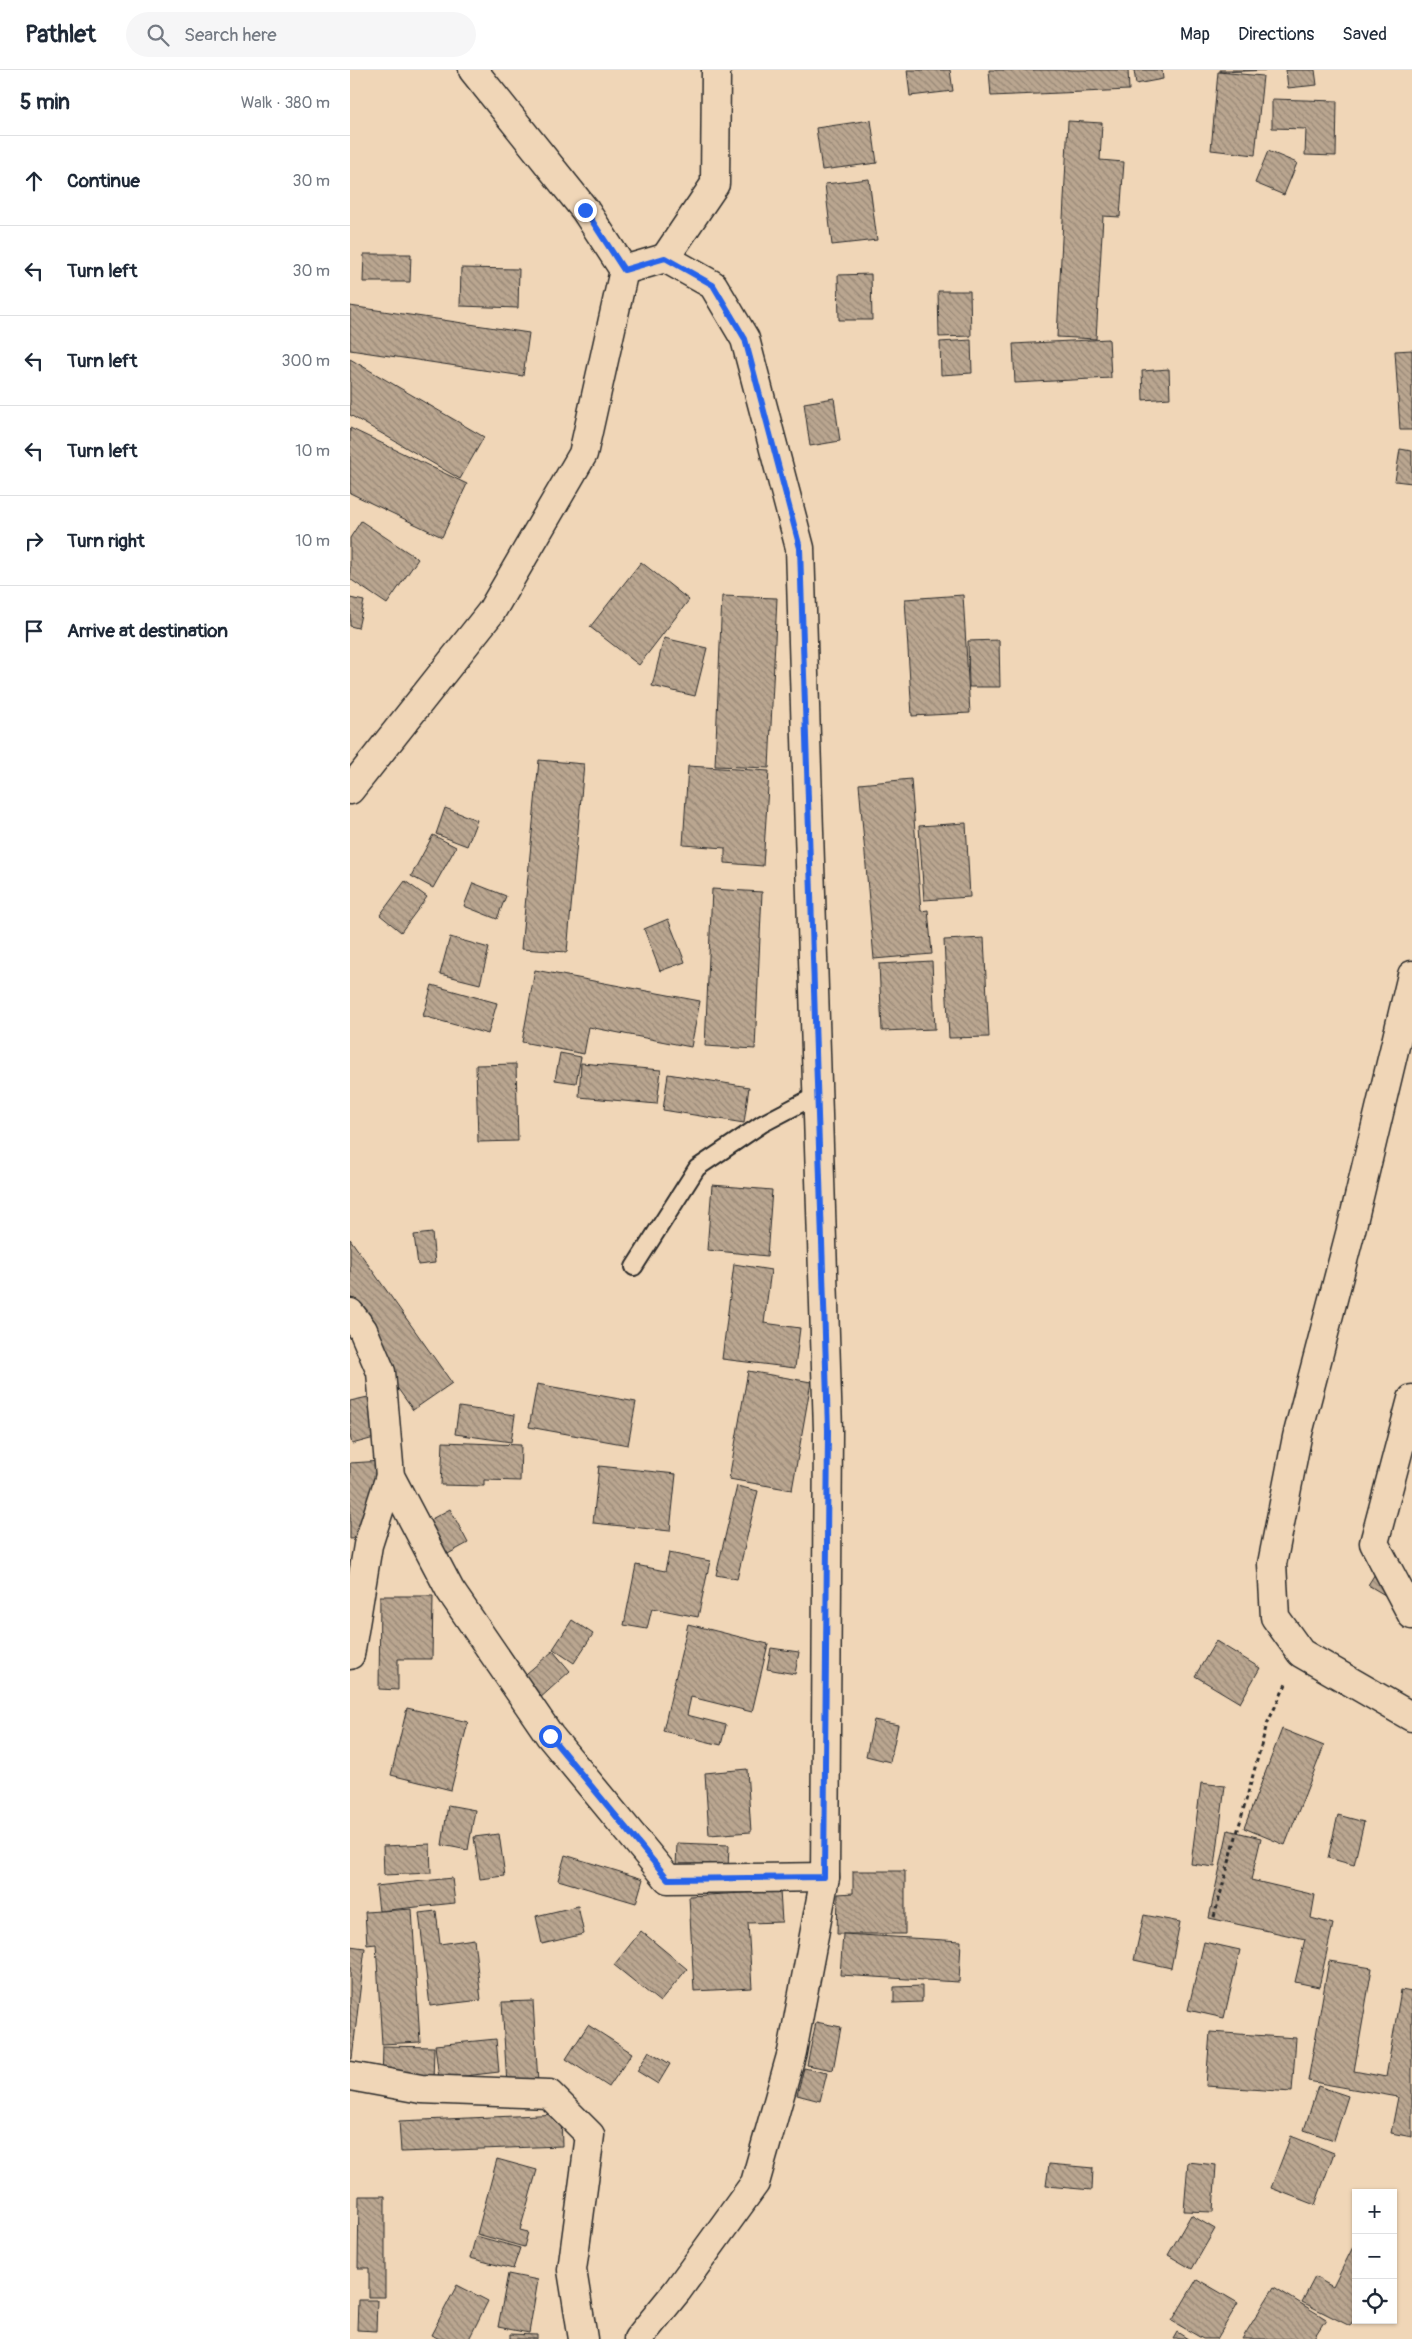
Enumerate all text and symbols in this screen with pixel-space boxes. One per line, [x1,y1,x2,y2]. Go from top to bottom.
search box [126,12,476,57]
text: Pathlet [25,20,96,49]
icon: search [144,21,172,49]
text: Search here [184,23,277,47]
text: Map [1180,23,1210,46]
text: Directions [1238,23,1314,46]
text: Saved [1342,23,1387,46]
text: 5 min [20,89,70,116]
text: Walk · 380 m [241,93,330,113]
icon: ahead [20,167,48,195]
text: Continue [67,169,140,193]
text: 30 m [292,171,330,191]
route end [574,199,597,222]
icon: left [20,257,48,285]
text: Turn left [67,259,137,283]
text: 30 m [292,261,330,281]
icon: left [20,347,48,375]
text: Turn left [67,349,137,373]
text: 300 m [282,351,330,371]
icon: left [20,437,48,465]
text: Turn left [67,439,137,463]
text: 10 m [295,441,330,461]
icon: right [20,527,48,555]
text: Turn right [67,529,145,553]
text: 10 m [295,531,330,551]
icon: arrive [20,617,48,645]
text: Arrive at destination [67,619,228,643]
route start [539,1725,562,1748]
map controls [1352,2189,1397,2324]
button: + [1352,2189,1397,2234]
button: − [1352,2234,1397,2279]
button: locate [1352,2279,1397,2324]

